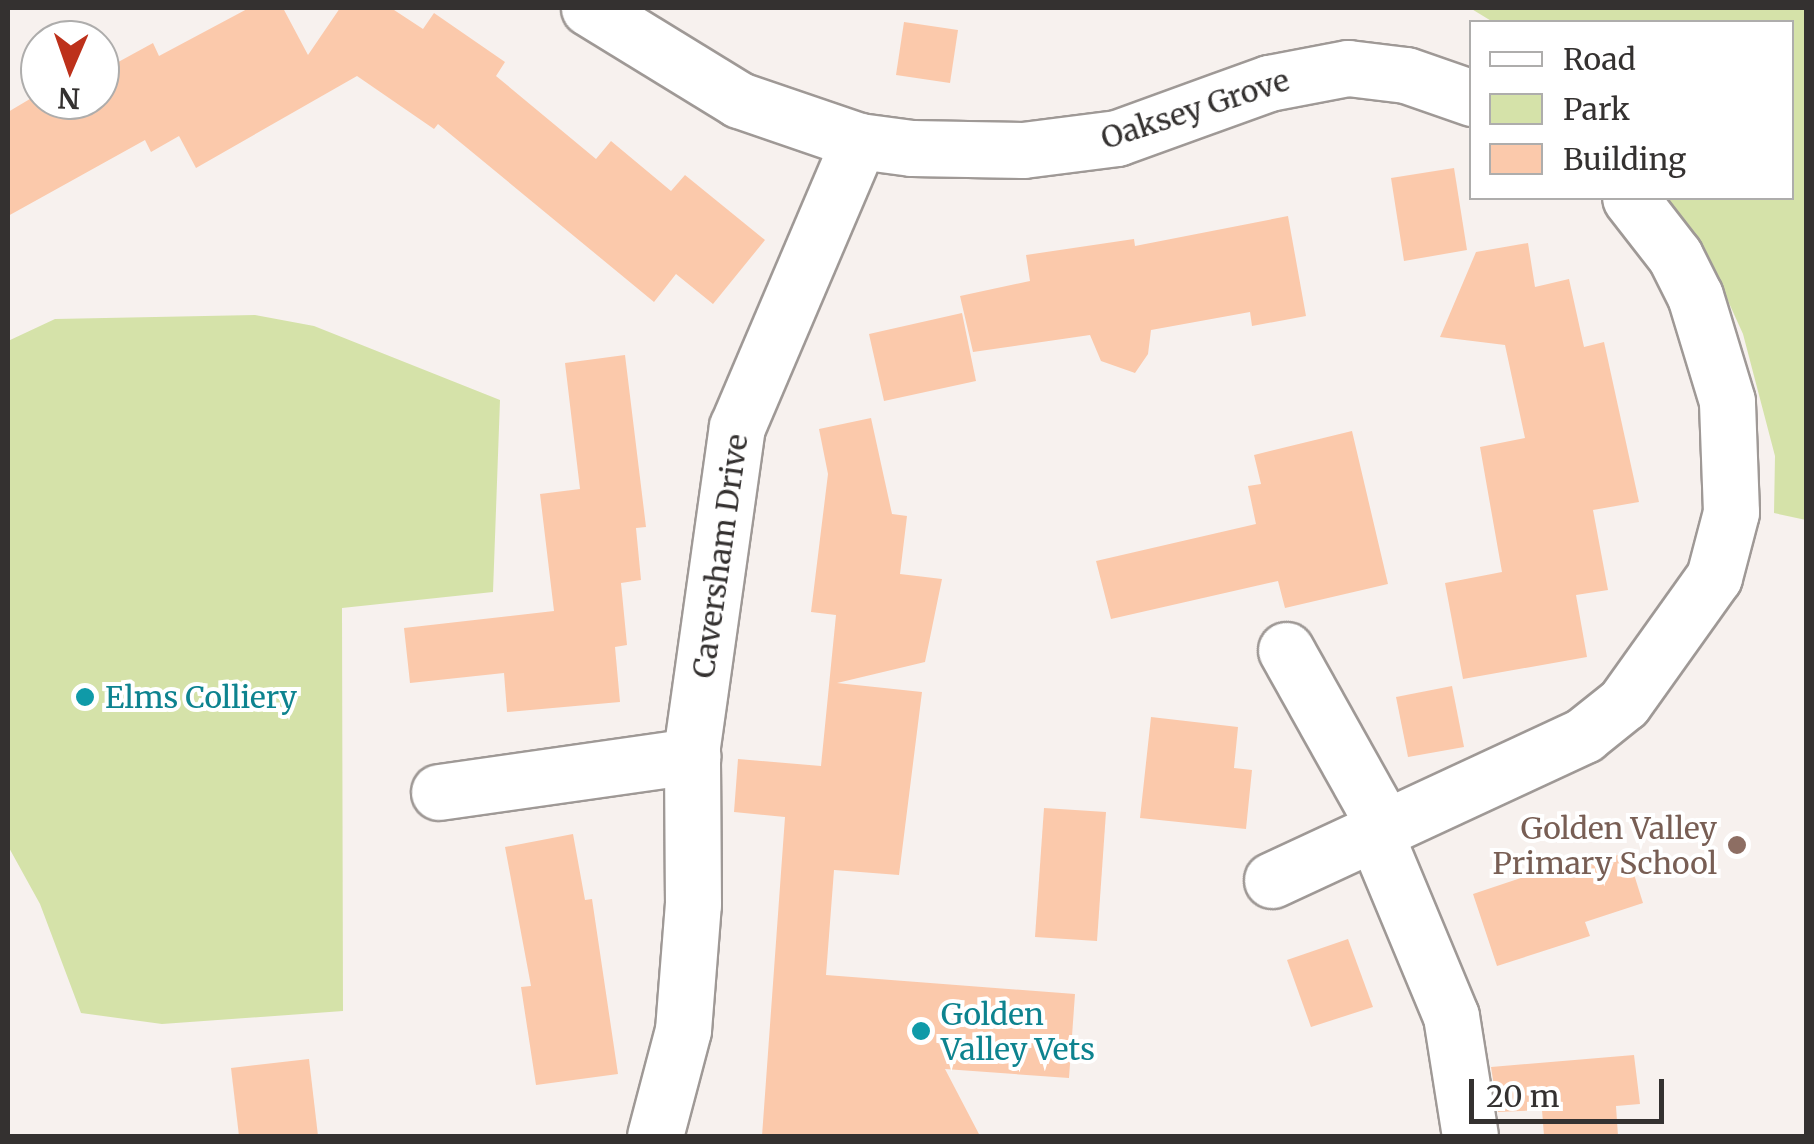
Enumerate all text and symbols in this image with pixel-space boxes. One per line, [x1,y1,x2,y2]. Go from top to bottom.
north arrow [20,20,120,120]
legend [1469,20,1794,200]
text: Road [1563,40,1636,78]
street label: Oaksey Grove [1096,62,1294,156]
text: N [57,80,81,116]
text: Park [1563,90,1630,128]
text: Building [1563,140,1686,178]
street label: Caversham Drive [685,432,755,680]
place label: Elms Colliery [105,679,297,715]
marker: Elms Colliery [74,686,96,708]
place label: Golden Valley Primary School [1492,810,1717,880]
marker: Golden Valley Primary School [1726,834,1748,856]
place label: Golden Valley Vets [941,996,1095,1066]
marker: Golden Valley Vets [910,1020,932,1042]
scale bar [1474,1059,1669,1121]
text: 20 m [1486,1077,1559,1115]

